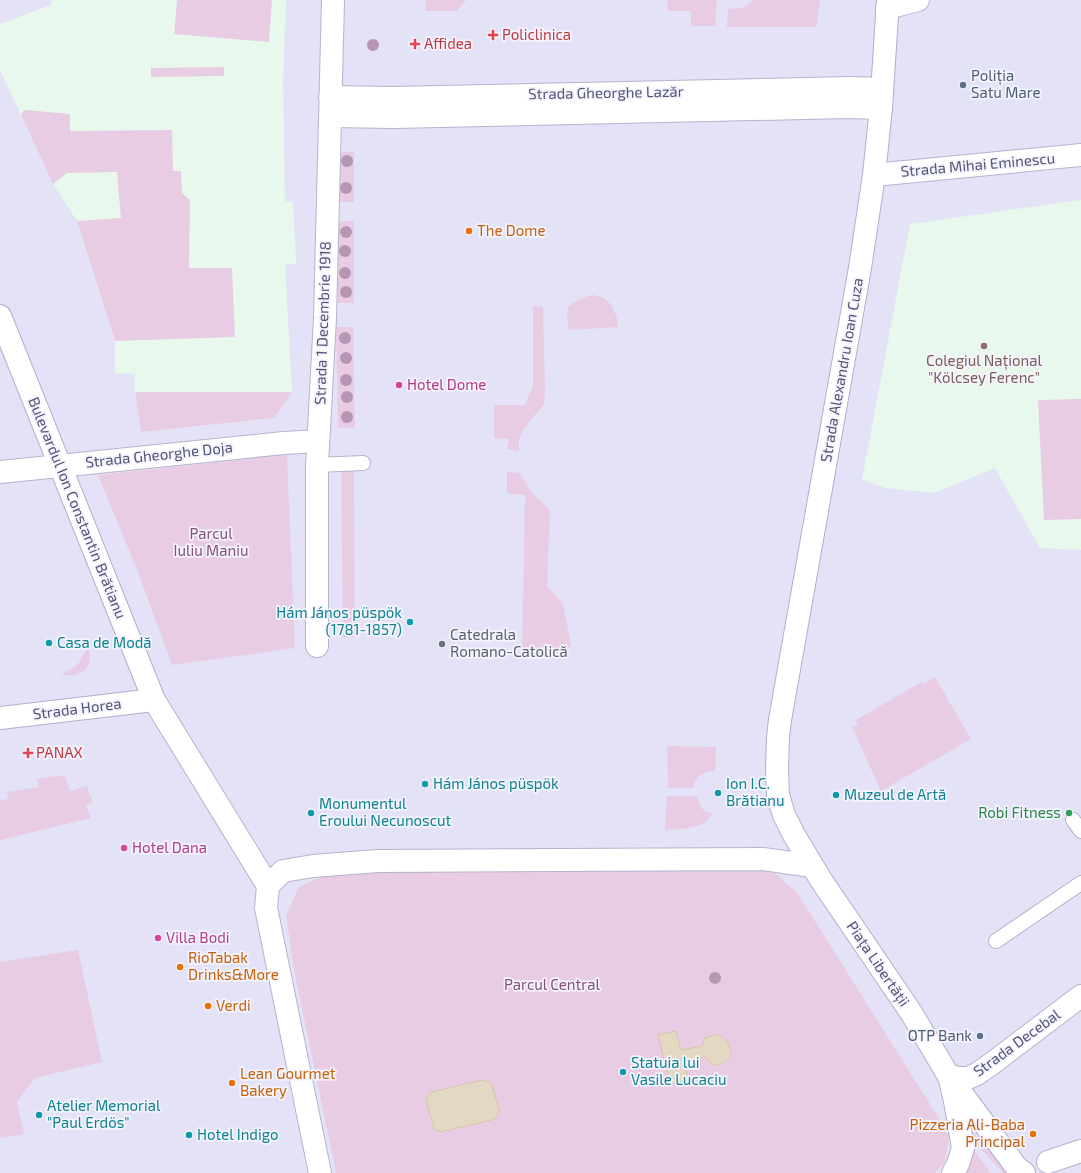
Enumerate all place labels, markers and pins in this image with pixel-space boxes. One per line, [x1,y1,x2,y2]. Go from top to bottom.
place label: Policlinica [502,25,571,43]
marker: Policlinica [487,29,499,41]
place label: Affidea [424,34,472,52]
marker: Affidea [409,38,421,50]
place label: Poliția Satu Mare [971,66,1041,101]
marker: Poliția Satu Mare [958,80,968,90]
place label: The Dome [477,221,546,239]
marker: The Dome [464,226,474,236]
marker: Colegiul Național "Kölcsey Ferenc" [979,341,989,351]
place label: Colegiul Național "Kölcsey Ferenc" [926,351,1042,386]
place label: Hotel Dome [407,375,486,393]
marker: Hotel Dome [394,380,404,390]
place label: Hám János püspök (1781-1857) [276,603,402,638]
marker: Hám János püspök (1781-1857) [405,617,415,627]
place label: Catedrala Romano-Catolică [450,625,568,660]
place label: Casa de Modă [57,633,152,651]
marker: Casa de Modă [44,638,54,648]
marker: Catedrala Romano-Catolică [437,639,447,649]
place label: PANAX [36,743,83,761]
marker: PANAX [23,748,33,758]
place label: Hám János püspök [433,774,559,792]
place label: Ion I.C. Brătianu [726,774,785,809]
marker: Hám János püspök [420,779,430,789]
place label: Muzeul de Artă [844,785,946,803]
marker: Ion I.C. Brătianu [713,788,723,798]
marker: Muzeul de Artă [831,790,841,800]
place label: Monumentul Eroului Necunoscut [319,794,452,829]
place label: Robi Fitness [978,803,1061,821]
marker: Monumentul Eroului Necunoscut [306,808,316,818]
marker: Robi Fitness [1064,808,1074,818]
place label: Hotel Dana [132,838,207,856]
marker: Hotel Dana [119,843,129,853]
place label: Villa Bodi [166,928,229,946]
marker: Villa Bodi [153,933,163,943]
place label: RioTabak Drinks&More [188,948,279,983]
marker: RioTabak Drinks&More [175,962,185,972]
place label: Verdi [216,996,251,1014]
marker: Verdi [203,1001,213,1011]
place label: OTP Bank [908,1026,972,1044]
marker: OTP Bank [975,1031,985,1041]
place label: Statuia lui Vasile Lucaciu [631,1053,727,1088]
place label: Lean Gourmet Bakery [240,1064,336,1099]
marker: Statuia lui Vasile Lucaciu [618,1067,628,1077]
marker: Lean Gourmet Bakery [227,1078,237,1088]
place label: Atelier Memorial "Paul Erdös" [47,1096,161,1131]
marker: Atelier Memorial "Paul Erdös" [34,1110,44,1120]
place label: Pizzeria Ali-Baba Principal [910,1115,1026,1150]
place label: Hotel Indigo [197,1125,279,1143]
marker: Pizzeria Ali-Baba Principal [1028,1129,1038,1139]
marker: Hotel Indigo [184,1130,194,1140]

